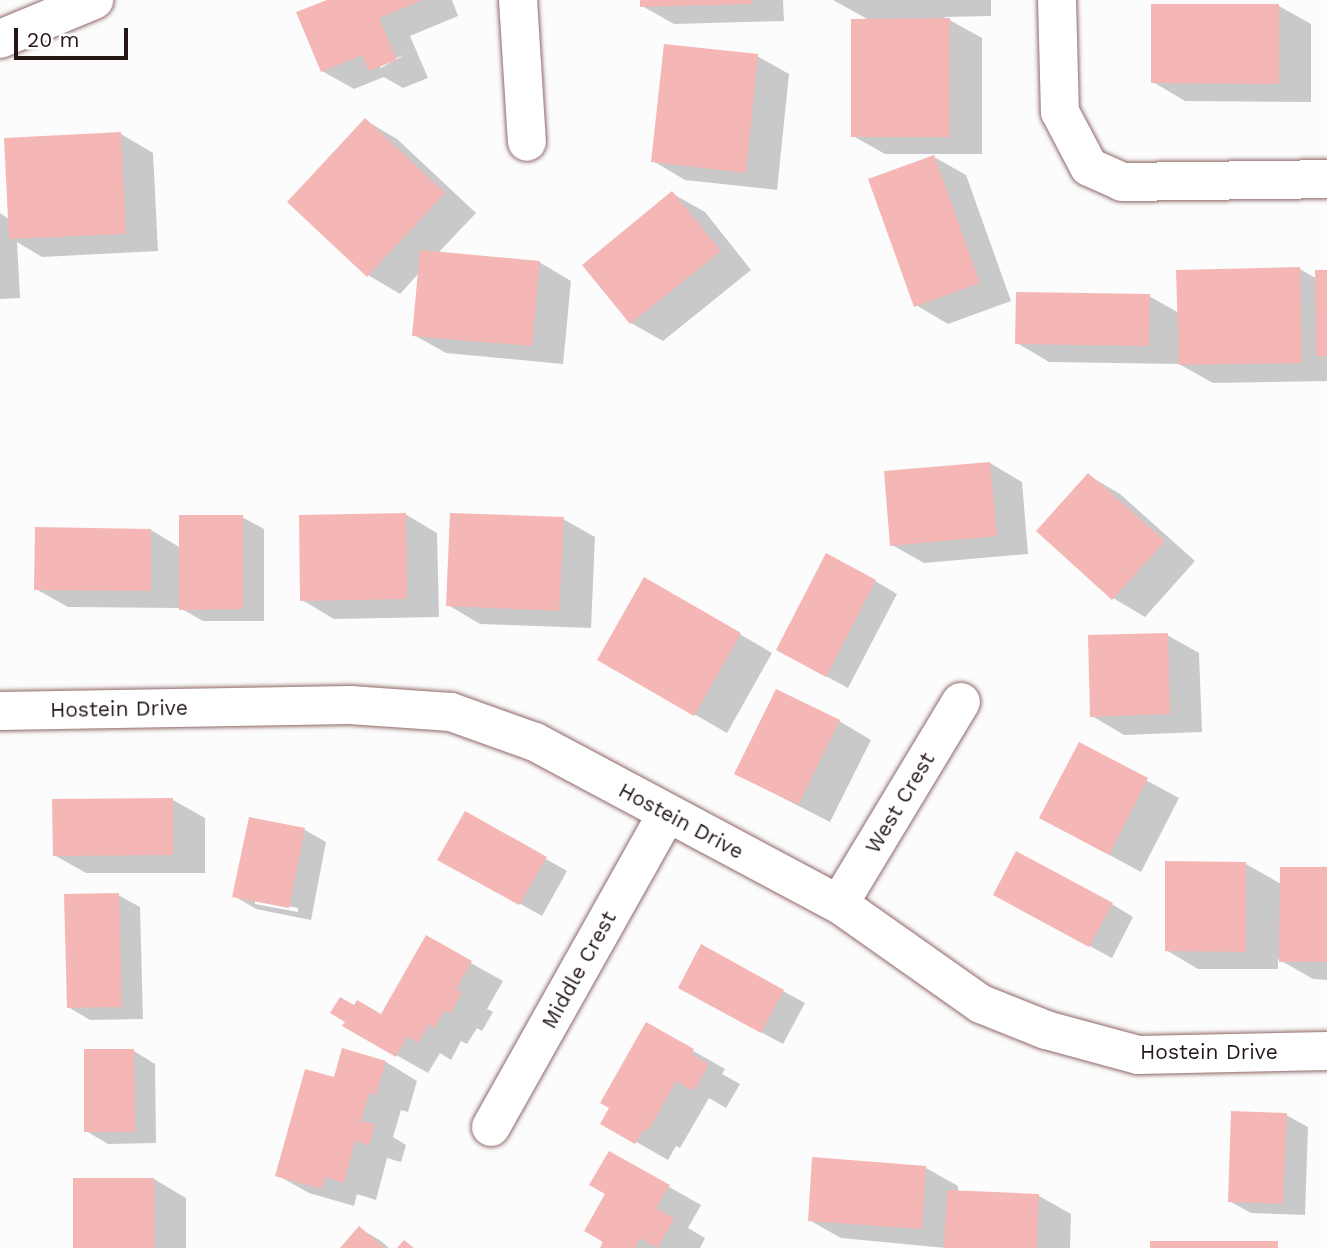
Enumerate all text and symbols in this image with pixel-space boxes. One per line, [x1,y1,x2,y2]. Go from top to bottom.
scale bar [18,14,131,58]
text: 20 m [27,27,79,52]
street label: Hostein Drive [50,695,188,723]
street label: West Crest [860,748,940,858]
street label: Hostein Drive [614,778,748,864]
street label: Middle Crest [536,907,622,1033]
street label: Hostein Drive [1140,1039,1278,1065]

